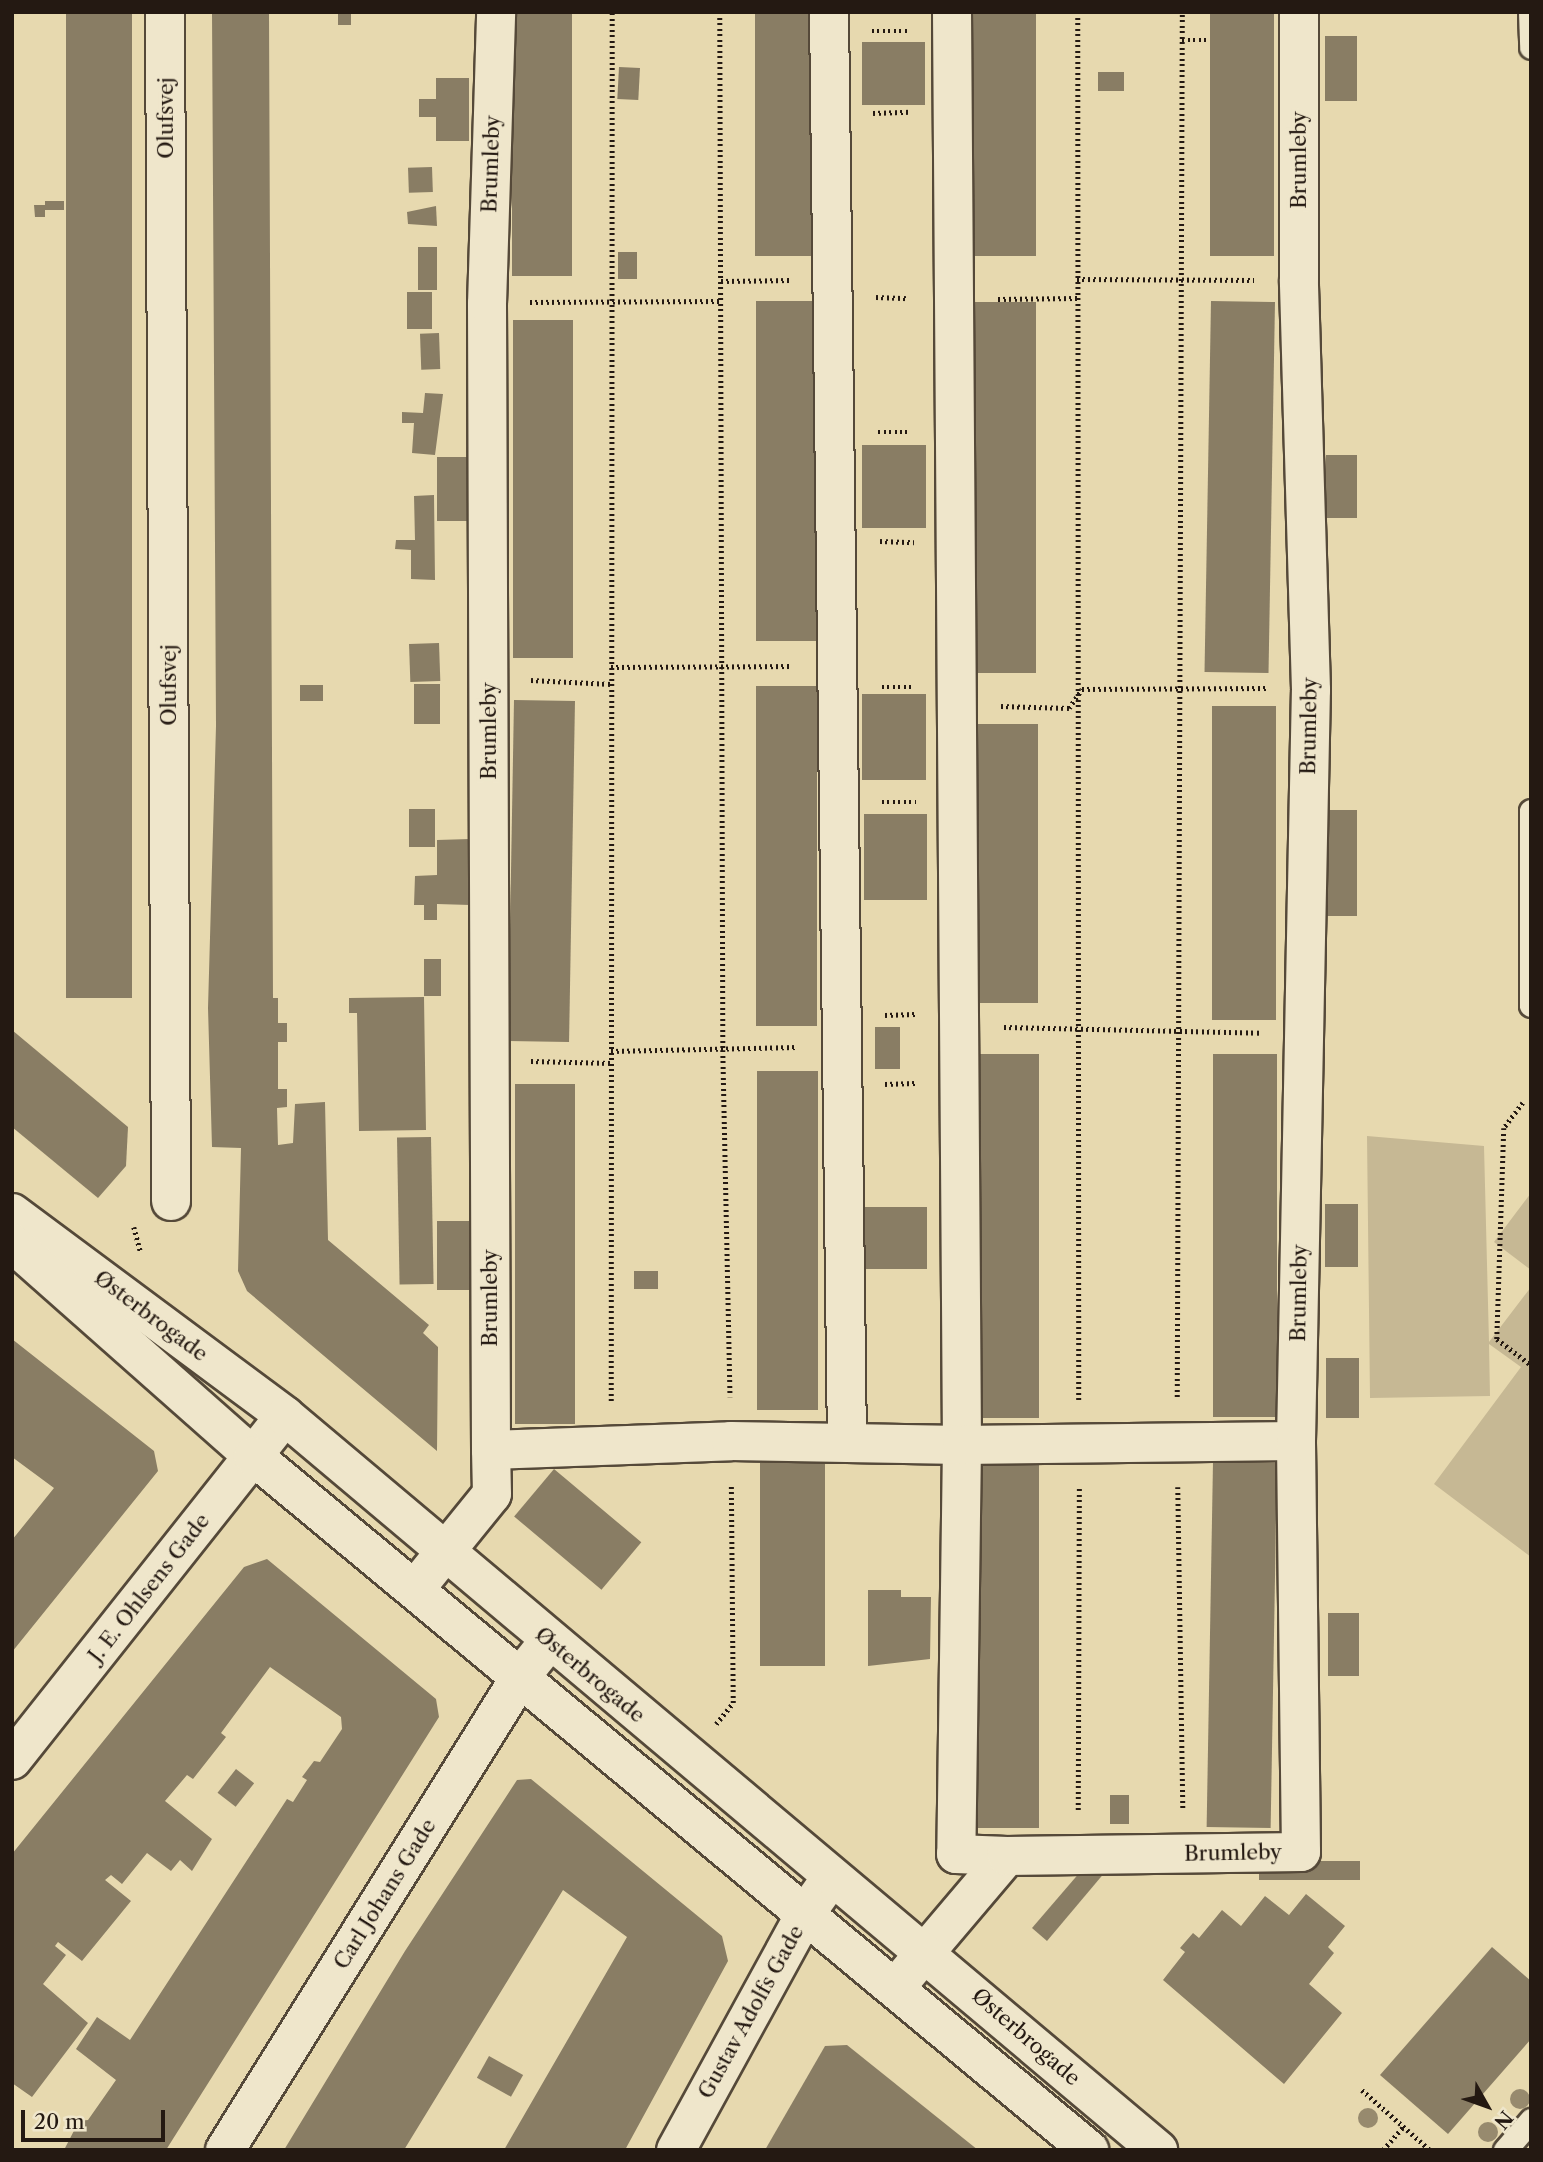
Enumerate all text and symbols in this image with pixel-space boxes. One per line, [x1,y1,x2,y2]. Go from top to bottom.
street label: Olufsvej [153,77,179,159]
street label: Brumleby [1286,111,1312,209]
street label: Brumleby [477,115,505,213]
street label: Olufsvej [156,644,182,726]
street label: Brumleby [1296,677,1322,775]
street label: Brumleby [476,682,502,780]
street label: Brumleby [1286,1244,1312,1342]
street label: Brumleby [477,1249,503,1347]
street label: Østerbrogade [89,1265,213,1367]
street label: J. E. Ohlsens Gade [83,1509,215,1667]
street label: Østerbrogade [530,1622,650,1728]
street label: Carl Johans Gade [329,1814,441,1974]
street label: Brumleby [1184,1840,1282,1866]
street label: Gustav Adolfs Gade [693,1920,809,2104]
street label: Østerbrogade [967,1983,1085,2091]
north arrow [1452,2071,1522,2141]
scale bar [24,2096,168,2140]
text: N [1489,2106,1518,2134]
text: 20 m [34,2109,85,2134]

